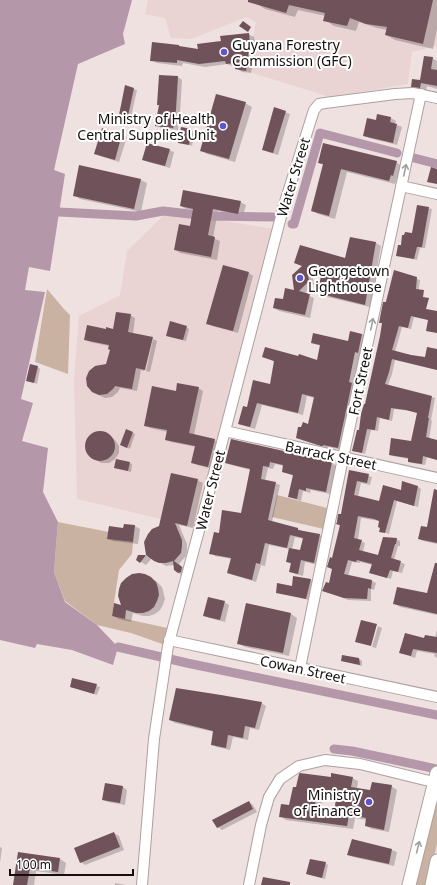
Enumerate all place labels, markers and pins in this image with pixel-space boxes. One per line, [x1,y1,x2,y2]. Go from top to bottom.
place label: Guyana Forestry Commission (GFC) [232,35,352,70]
marker: Guyana Forestry Commission (GFC) [219,47,229,57]
place label: Ministry of Health Central Supplies Unit [77,109,215,144]
marker: Ministry of Health Central Supplies Unit [218,121,228,131]
place label: Georgetown Lighthouse [308,261,390,296]
marker: Georgetown Lighthouse [295,273,305,283]
place label: Ministry of Finance [293,785,362,820]
marker: Ministry of Finance [364,797,374,807]

